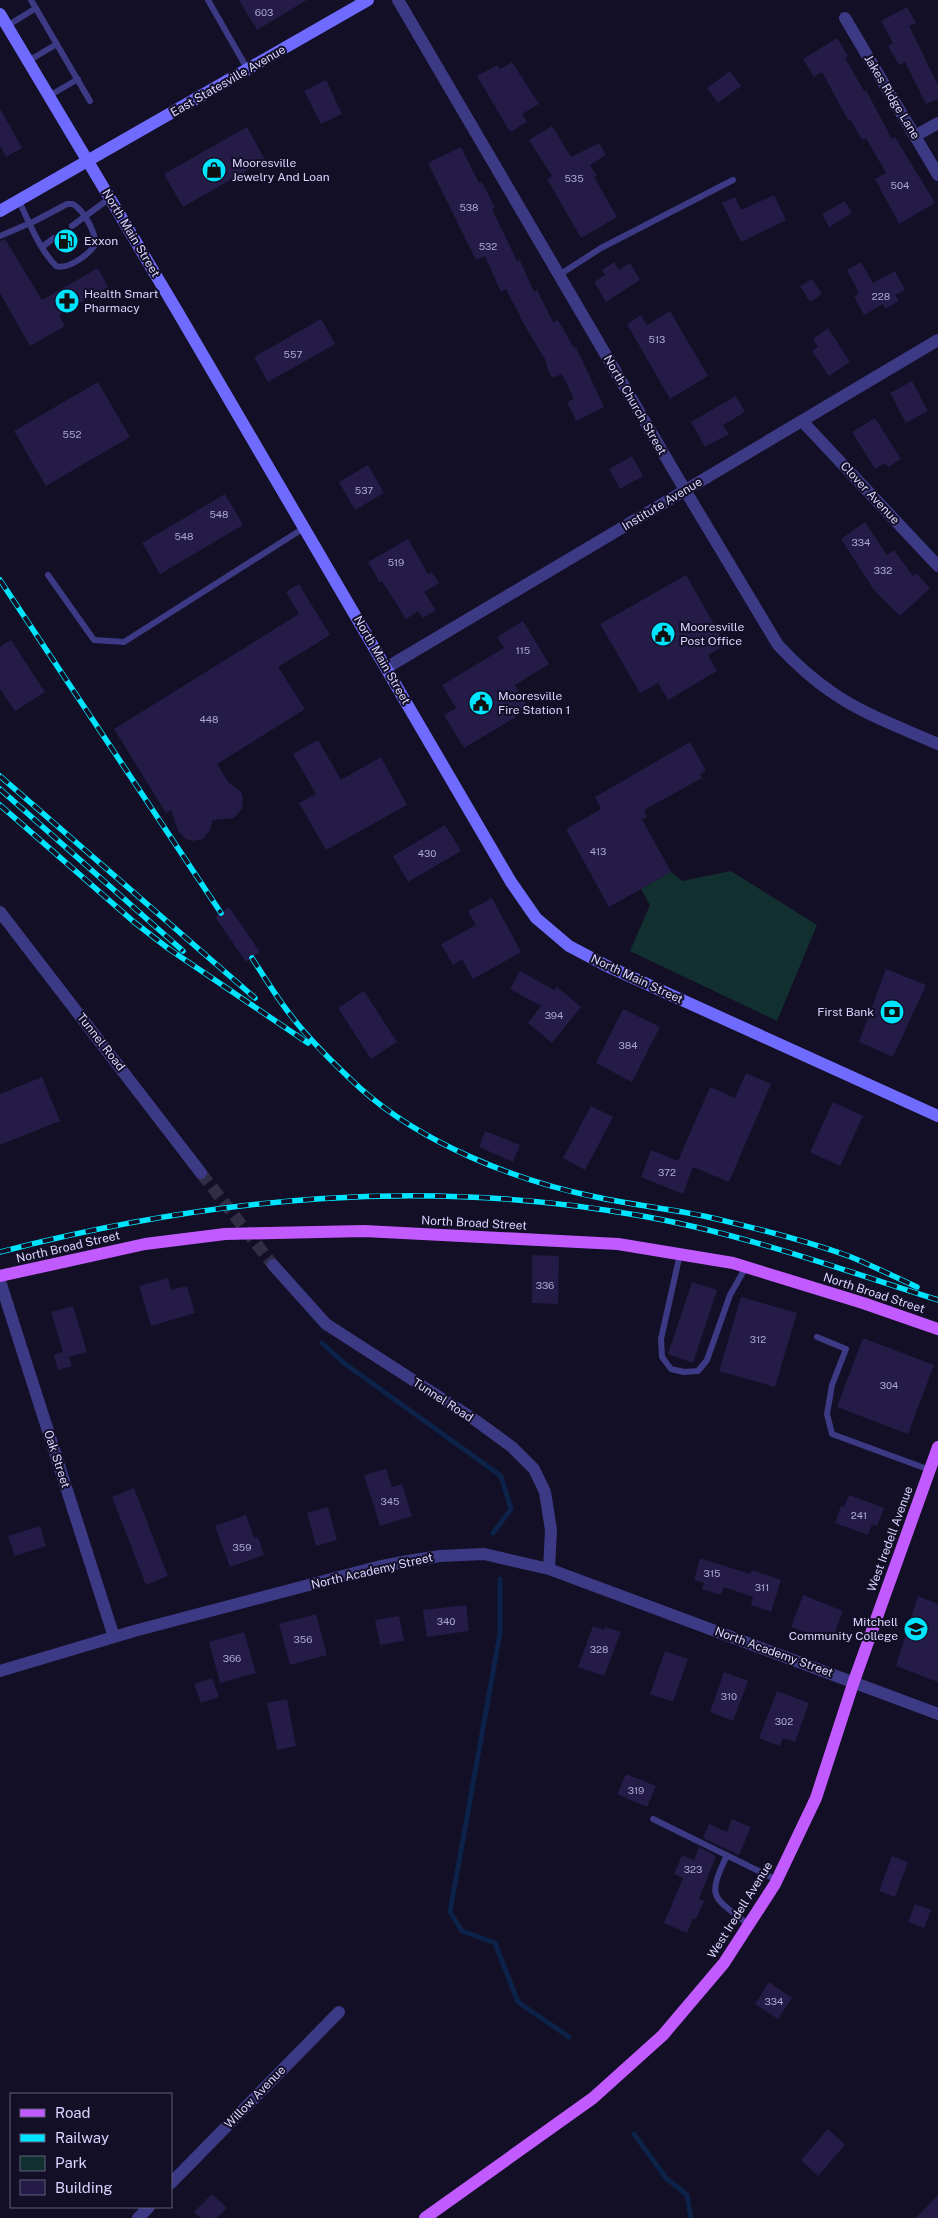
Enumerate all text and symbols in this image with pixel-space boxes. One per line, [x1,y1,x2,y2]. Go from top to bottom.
house number: 603 [255,6,273,18]
street label: East Statesville Avenue [168,42,288,120]
street label: Jakes Ridge Lane [861,52,923,142]
place label: Mooresville Jewelry And Loan [232,156,330,184]
shop icon: Mooresville Jewelry And Loan [201,157,227,183]
house number: 535 [564,172,584,184]
house number: 504 [891,179,909,191]
street label: North Main Street [99,187,163,280]
house number: 538 [459,201,479,213]
fuel station icon: Exxon [53,228,79,254]
place label: Exxon [84,234,118,248]
house number: 532 [479,240,497,252]
place label: Health Smart Pharmacy [84,287,159,315]
pharmacy icon: Health Smart Pharmacy [54,288,80,314]
house number: 228 [872,290,890,302]
house number: 513 [649,333,665,345]
house number: 557 [284,348,302,360]
street label: North Church Street [601,353,669,458]
house number: 552 [63,428,81,440]
street label: Clover Avenue [838,459,902,527]
street label: Institute Avenue [619,475,705,533]
house number: 537 [355,484,373,496]
house number: 548 [209,508,229,520]
house number: 548 [174,530,194,542]
house number: 334 [852,536,870,548]
house number: 519 [388,556,404,568]
house number: 332 [874,564,892,576]
street label: North Main Street [351,613,413,707]
place label: Mooresville Post Office [680,620,744,648]
public building icon: Mooresville Post Office [650,621,676,647]
house number: 115 [516,644,530,656]
place label: Mooresville Fire Station 1 [498,689,570,717]
public building icon: Mooresville Fire Station 1 [468,690,494,716]
house number: 448 [199,713,219,725]
house number: 413 [590,845,606,857]
house number: 430 [418,847,436,859]
street label: North Main Street [589,952,686,1007]
bank icon: First Bank [879,999,905,1025]
place label: First Bank [817,1005,874,1019]
house number: 394 [545,1009,563,1021]
street label: Tunnel Road [74,1010,128,1074]
house number: 384 [619,1039,637,1051]
house number: 372 [658,1166,676,1178]
street label: North Broad Street [421,1213,528,1233]
street label: North Broad Street [15,1228,121,1266]
street label: North Broad Street [821,1270,927,1316]
house number: 336 [536,1279,554,1291]
house number: 312 [750,1333,766,1345]
street label: Tunnel Road [410,1375,476,1425]
house number: 304 [880,1379,898,1391]
street label: Oak Street [41,1428,73,1490]
street label: West Iredell Avenue [864,1484,916,1594]
house number: 345 [381,1495,399,1507]
house number: 241 [851,1509,867,1521]
house number: 359 [233,1541,251,1553]
street label: North Academy Street [310,1550,435,1592]
house number: 315 [704,1567,720,1579]
house number: 311 [755,1581,769,1593]
house number: 340 [437,1615,455,1627]
place label: Mitchell Community College [789,1615,898,1643]
school or university icon: Mitchell Community College [903,1616,929,1642]
street label: North Academy Street [713,1624,835,1680]
house number: 356 [294,1633,312,1645]
house number: 328 [590,1643,608,1655]
house number: 366 [223,1652,241,1664]
house number: 310 [721,1690,737,1702]
house number: 302 [775,1715,793,1727]
house number: 319 [628,1784,644,1796]
street label: West Iredell Avenue [705,1859,775,1961]
house number: 323 [684,1863,702,1875]
house number: 334 [765,1995,783,2007]
street label: Willow Avenue [222,2063,288,2131]
legend [10,2093,172,2208]
text: Road [55,2104,91,2121]
text: Railway [55,2129,109,2146]
text: Park [55,2154,87,2171]
text: Building [55,2179,113,2196]

